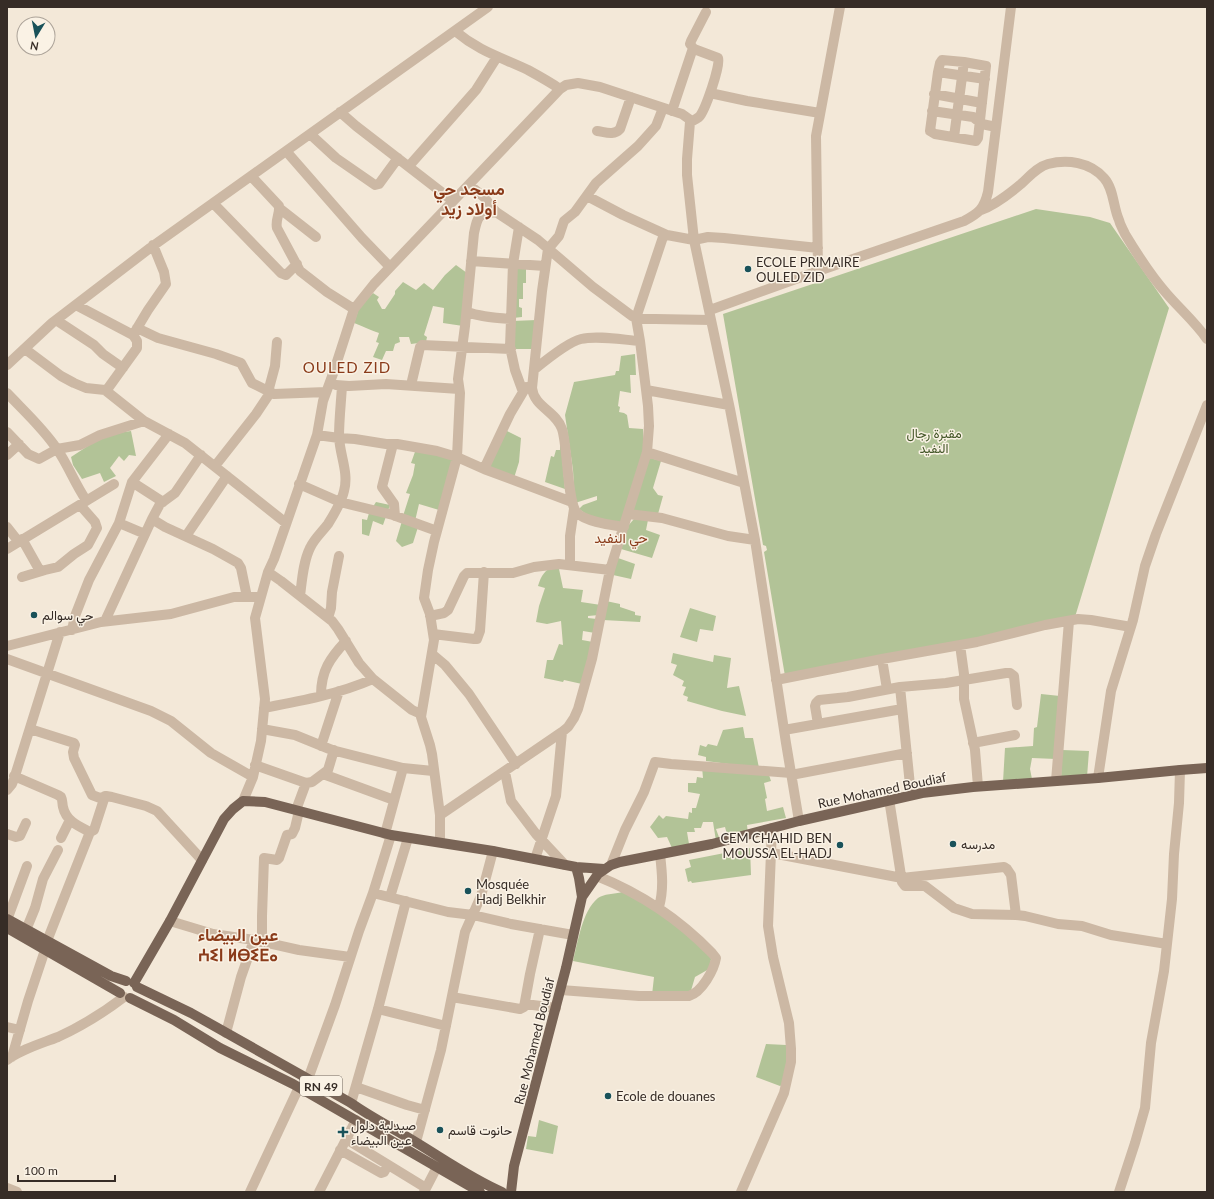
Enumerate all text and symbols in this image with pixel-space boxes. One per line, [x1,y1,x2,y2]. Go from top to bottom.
north arrow [16,16,56,56]
text: N [29,39,39,53]
district label: مسجد حي أولاد زيد [433,178,505,220]
place label: ECOLE PRIMAIRE OULED ZID [756,254,859,285]
marker: ECOLE PRIMAIRE OULED ZID [743,264,753,274]
district label: OULED ZID [303,358,391,376]
park label: مقبرة رجال النفيد [906,425,962,456]
district label: حي النفيد [594,529,648,550]
place label: حي سوالم [42,607,94,626]
marker: حي سوالم [29,610,39,620]
street label: Rue Mohamed Boudiaf [816,768,948,811]
place label: CEM CHAHID BEN MOUSSA EL-HADJ [720,830,832,861]
place label: مدرسه [961,836,995,853]
marker: مدرسه [948,839,958,849]
marker: CEM CHAHID BEN MOUSSA EL-HADJ [835,840,845,850]
place label: Mosquée Hadj Belkhir [476,876,546,907]
marker: Mosquée Hadj Belkhir [463,886,473,896]
district label: عين البيضاء ⵄⵉⵏ ⵍⴱⵉⴹⴰ [198,924,278,965]
street label: Rue Mohamed Boudiaf [510,975,558,1106]
road number: RN 49 [300,1076,342,1096]
place label: Ecole de douanes [616,1088,716,1104]
marker: Ecole de douanes [603,1091,613,1101]
place label: صيدلية دلول عين البيضاء [351,1117,416,1149]
place label: حانوت قاسم [448,1122,512,1139]
marker: حانوت قاسم [435,1125,445,1135]
marker: صيدلية دلول عين البيضاء [338,1127,348,1137]
scale bar [18,1157,115,1183]
text: 100 m [24,1163,58,1178]

